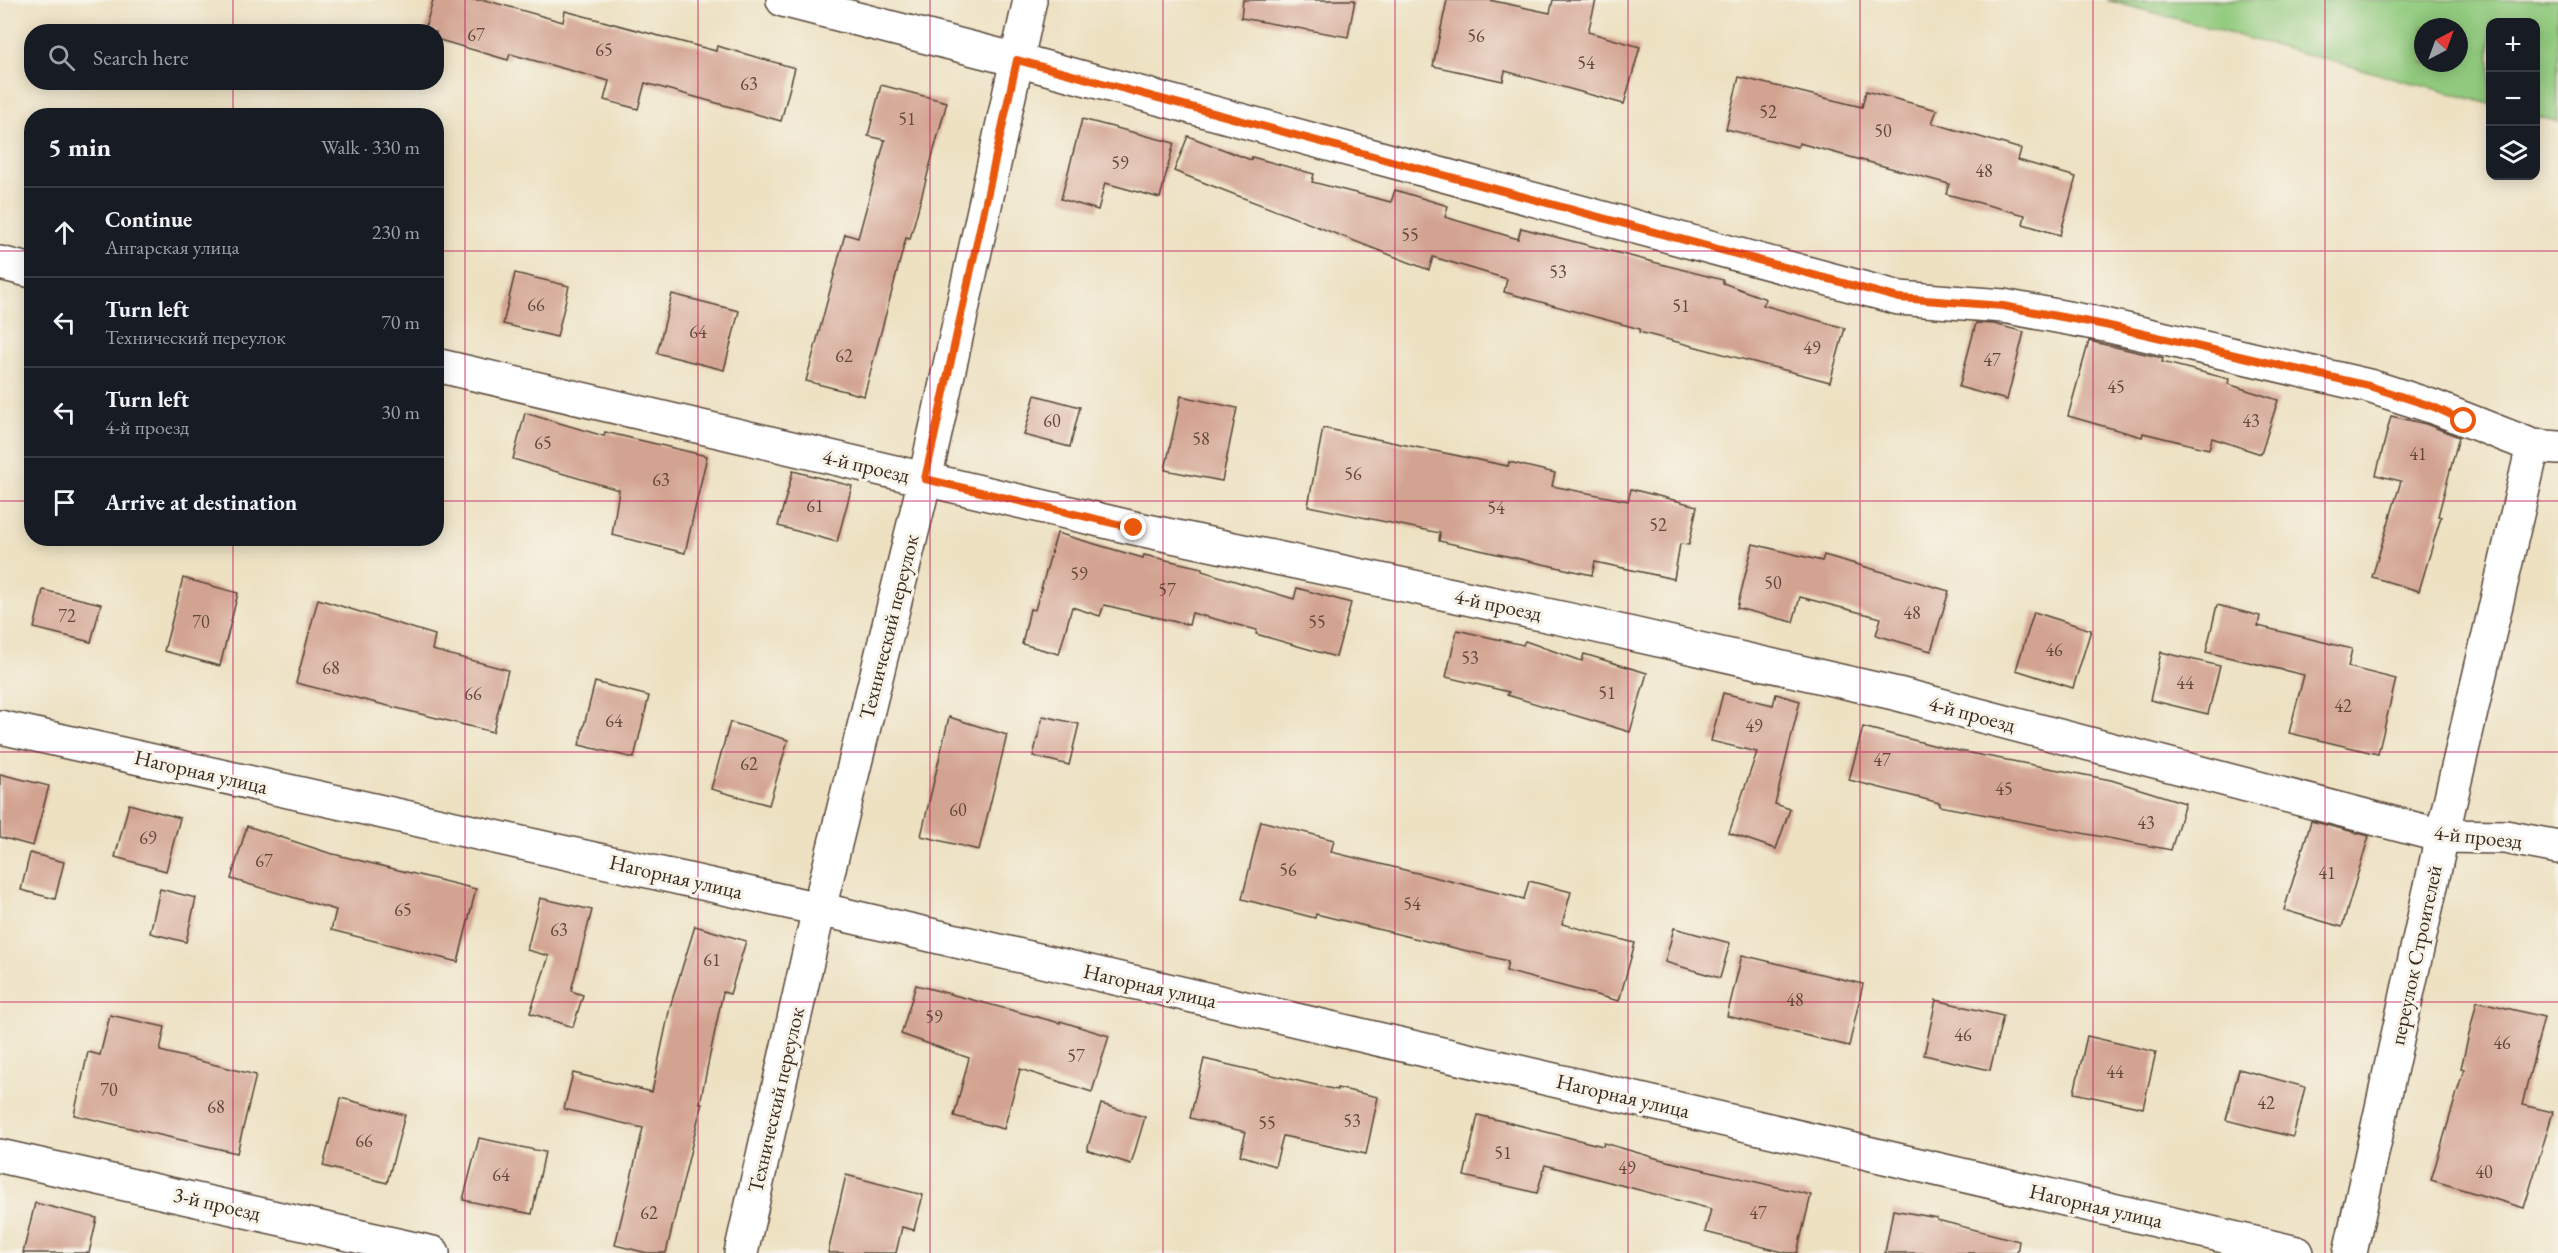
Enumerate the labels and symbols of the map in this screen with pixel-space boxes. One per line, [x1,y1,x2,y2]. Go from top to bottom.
north arrow [2414,18,2468,72]
house number: 67 [467,23,485,46]
house number: 56 [1467,24,1485,47]
house number: 65 [595,38,613,61]
house number: 54 [1577,51,1595,74]
house number: 63 [740,72,758,95]
house number: 52 [1759,100,1777,123]
house number: 51 [898,107,916,130]
house number: 50 [1874,119,1892,142]
house number: 59 [1111,151,1129,174]
house number: 48 [1975,159,1993,182]
house number: 55 [1401,223,1419,246]
house number: 53 [1549,260,1567,283]
house number: 66 [527,293,545,316]
house number: 51 [1672,294,1690,317]
house number: 64 [689,320,707,343]
house number: 49 [1803,336,1821,359]
house number: 62 [835,344,853,367]
house number: 47 [1983,348,2001,371]
house number: 45 [2107,375,2125,398]
route start [2450,407,2476,433]
house number: 60 [1043,409,1061,432]
house number: 43 [2242,409,2260,432]
house number: 58 [1192,427,1210,450]
house number: 65 [534,431,552,454]
street label: 4-й проезд [820,442,913,489]
house number: 41 [2409,442,2427,465]
house number: 56 [1344,462,1362,485]
house number: 63 [652,468,670,491]
house number: 61 [806,494,824,517]
house number: 54 [1487,496,1505,519]
house number: 52 [1649,513,1667,536]
route end [1120,514,1146,540]
street label: Технический переулок [852,531,925,722]
house number: 59 [1070,562,1088,585]
house number: 50 [1764,571,1782,594]
house number: 57 [1158,578,1176,601]
street label: 4-й проезд [1452,582,1545,627]
house number: 48 [1903,601,1921,624]
house number: 72 [58,604,76,627]
house number: 70 [192,610,210,633]
house number: 55 [1308,610,1326,633]
house number: 46 [2045,638,2063,661]
house number: 53 [1461,646,1479,669]
house number: 68 [322,656,340,679]
house number: 44 [2176,671,2194,694]
house number: 51 [1598,681,1616,704]
house number: 66 [464,682,482,705]
street label: 4-й проезд [1926,689,2019,738]
house number: 42 [2334,694,2352,717]
house number: 64 [605,709,623,732]
house number: 49 [1745,714,1763,737]
street label: Нагорная улица [132,743,271,800]
house number: 47 [1873,748,1891,771]
house number: 62 [740,752,758,775]
house number: 45 [1995,777,2013,800]
house number: 60 [949,798,967,821]
house number: 43 [2137,811,2155,834]
street label: 4-й проезд [2433,818,2524,855]
house number: 69 [139,826,157,849]
street label: Нагорная улица [607,848,746,905]
house number: 67 [255,849,273,872]
house number: 56 [1279,858,1297,881]
house number: 41 [2318,861,2336,884]
street label: переулок Строителей [2383,862,2448,1047]
house number: 54 [1403,892,1421,915]
house number: 65 [394,898,412,921]
house number: 63 [550,918,568,941]
house number: 61 [703,948,721,971]
street label: Нагорная улица [1081,957,1220,1014]
house number: 48 [1786,988,1804,1011]
street label: Технический переулок [741,1004,810,1195]
house number: 59 [925,1005,943,1028]
house number: 46 [1954,1023,1972,1046]
house number: 46 [2493,1031,2511,1054]
house number: 57 [1067,1044,1085,1067]
house number: 44 [2106,1060,2124,1083]
street label: Нагорная улица [1554,1067,1693,1124]
house number: 70 [100,1078,118,1101]
house number: 42 [2257,1091,2275,1114]
house number: 68 [207,1095,225,1118]
house number: 53 [1343,1109,1361,1132]
house number: 55 [1258,1111,1276,1134]
house number: 66 [355,1129,373,1152]
house number: 51 [1494,1141,1512,1164]
house number: 49 [1618,1156,1636,1179]
house number: 40 [2475,1160,2493,1183]
house number: 64 [492,1163,510,1186]
street label: Нагорная улица [2027,1177,2166,1234]
street label: 3-й проезд [171,1180,264,1227]
house number: 62 [640,1201,658,1224]
house number: 47 [1749,1201,1767,1224]

